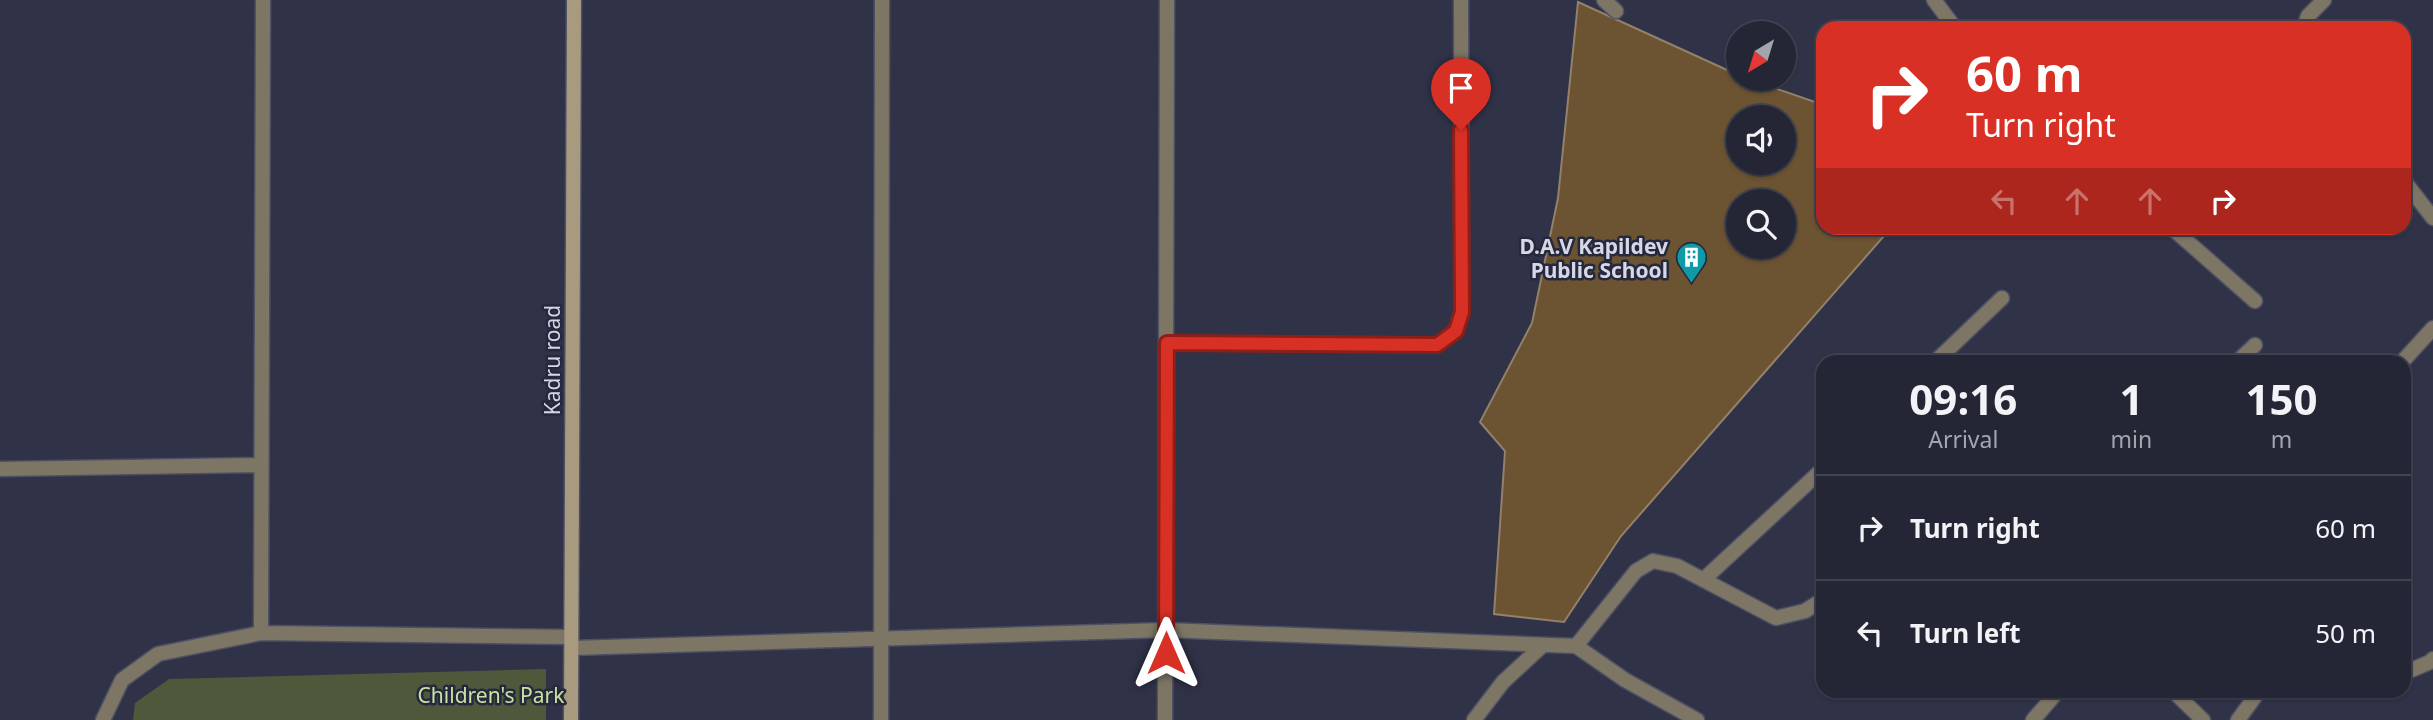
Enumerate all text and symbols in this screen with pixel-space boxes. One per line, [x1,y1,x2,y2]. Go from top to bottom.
north arrow [1726,21,1796,91]
map controls [1726,21,1796,259]
text: 60 m [1966,40,2083,106]
icon: right [1851,49,1942,140]
pin [1431,58,1491,130]
icon: arrive [1442,69,1480,107]
text: Turn right [1966,103,2116,146]
button: sound [1726,105,1796,175]
icon: left [1985,182,2023,220]
icon: ahead [2058,182,2096,220]
icon: ahead [2131,182,2169,220]
icon: right [2204,182,2242,220]
button: search [1726,189,1796,259]
place label: D.A.V Kapildev Public School [1520,232,1668,284]
building icon: D.A.V Kapildev Public School [1674,241,1708,285]
street label: Kadru road [538,305,566,415]
text: 09:16 [1909,370,2017,427]
text: 1 [2119,370,2143,427]
text: 150 [2246,370,2318,427]
text: Arrival [1928,423,1998,455]
text: min [2111,423,2152,455]
text: m [2271,423,2292,455]
icon: right [1851,509,1889,547]
text: Turn right [1910,510,2040,546]
text: 60 m [2315,510,2376,546]
icon: left [1851,614,1889,652]
text: Turn left [1910,615,2021,651]
text: 50 m [2315,615,2376,651]
position arrow [1129,616,1203,690]
park label: Children's Park [418,681,565,709]

